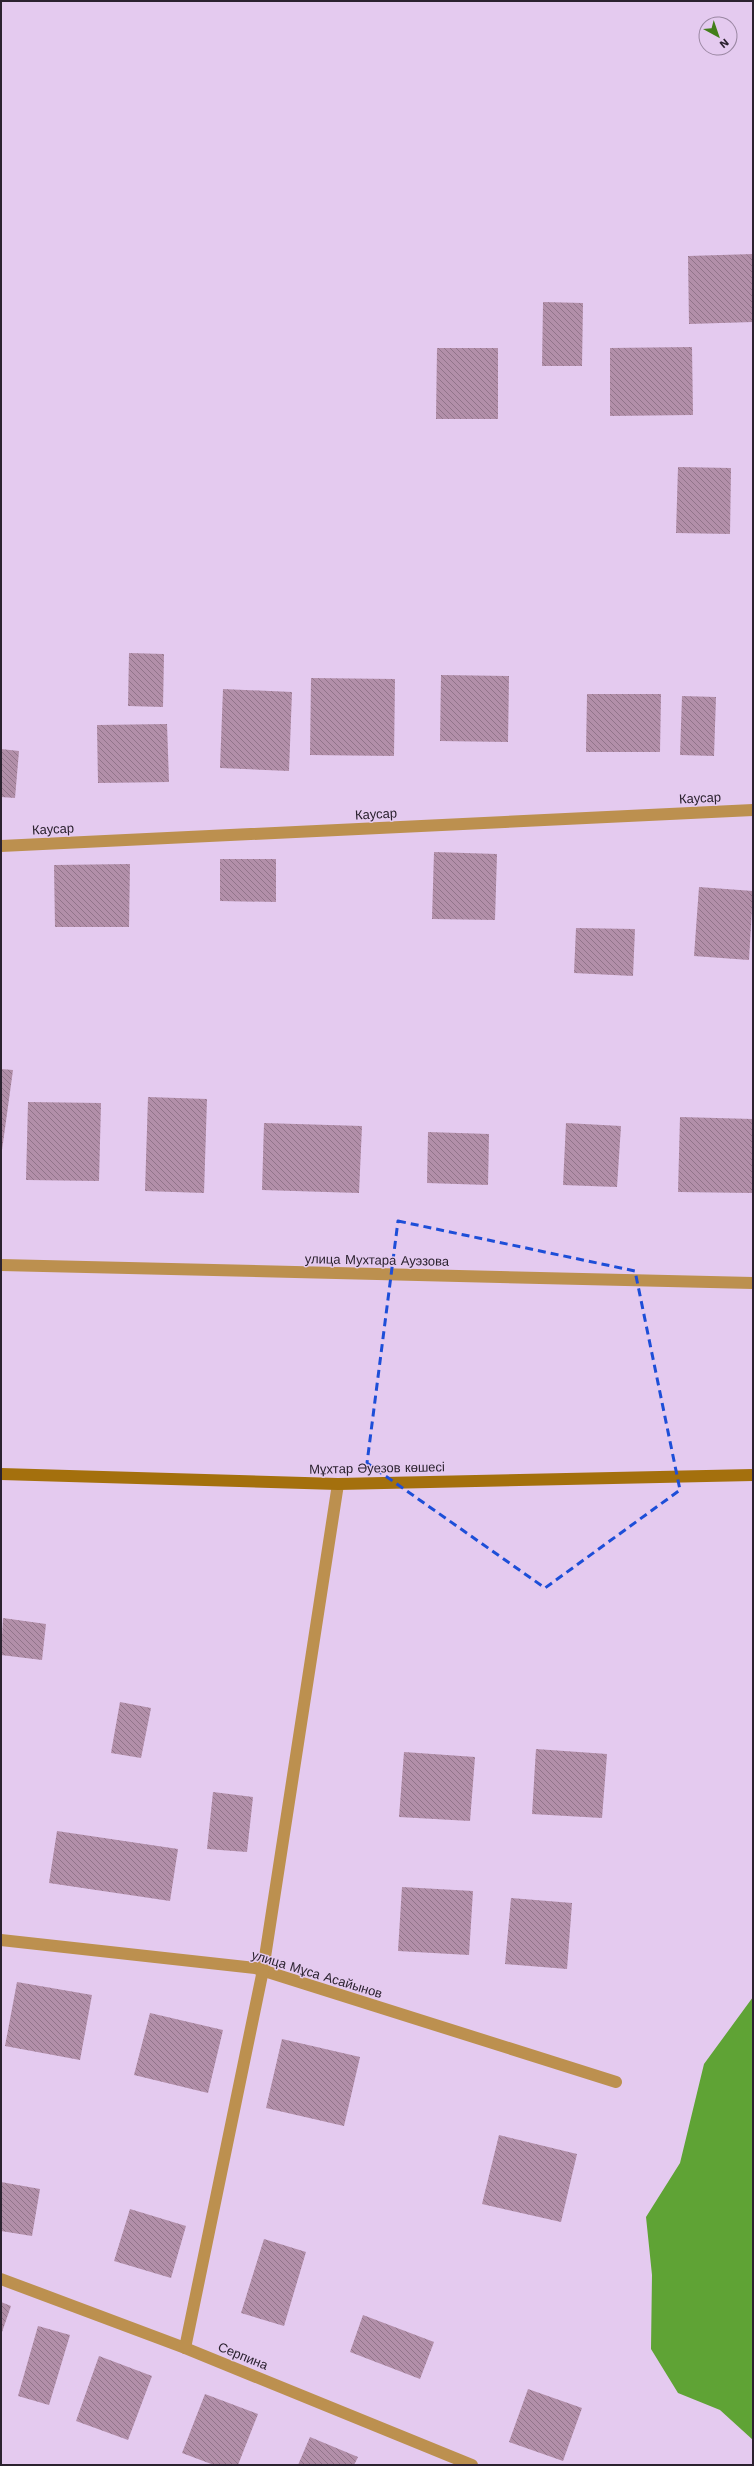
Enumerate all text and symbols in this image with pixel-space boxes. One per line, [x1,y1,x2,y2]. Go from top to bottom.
north arrow [698,16,738,56]
text: N [717,36,731,51]
street label: Каусар [679,789,721,807]
street label: Каусар [355,805,397,823]
street label: Каусар [32,820,74,838]
street label: улица Мухтара Ауэзова [305,1251,450,1269]
street label: Мұхтар Әуезов көшесі [309,1459,445,1477]
street label: улица Мұса Асайынов [250,1947,384,2001]
street label: Серпина [216,2339,271,2373]

